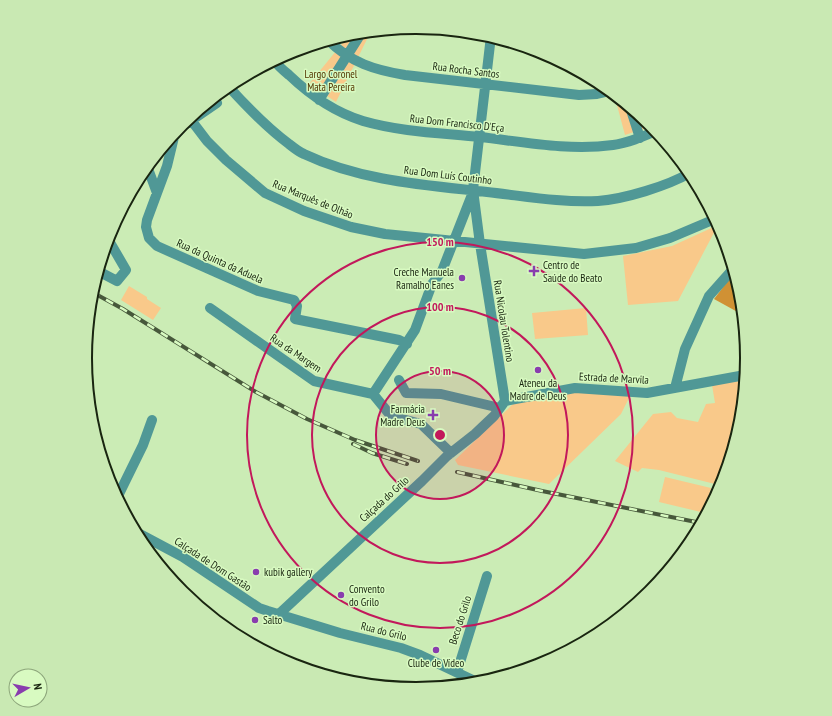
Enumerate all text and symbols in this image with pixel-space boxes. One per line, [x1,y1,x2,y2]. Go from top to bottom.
street label: Rua Rocha Santos [432,59,500,81]
park label: Largo Coronel Mata Pereira [305,67,358,94]
street label: Rua Dom Francisco D'Eça [409,111,505,135]
street label: Rua Dom Luís Coutinho [403,163,493,187]
street label: Rua Marquês de Olhão [271,176,356,222]
text: 150 m [426,234,454,249]
street label: Rua da Quinta da Aduela [174,236,266,286]
place label: Centro de Saúde do Beato [543,258,602,285]
place label: Creche Manuela Ramalho Eanes [393,265,454,292]
marker: Centro de Saúde do Beato [528,265,540,277]
marker: Creche Manuela Ramalho Eanes [457,273,467,283]
street label: Rua Nicolau Tolentino [491,279,517,363]
text: 100 m [426,299,454,314]
street label: Rua da Margem [268,331,324,375]
text: 50 m [429,363,451,378]
marker: Ateneu da Madre de Deus [533,365,543,375]
street label: Estrada de Marvila [579,369,649,387]
place label: Ateneu da Madre de Deus [510,376,567,403]
place label: Farmácia Madre Deus [380,402,425,429]
marker: Farmácia Madre Deus [428,410,438,420]
centre of rings [433,428,447,442]
street label: Calçada do Grilo [356,473,412,525]
street label: Calçada de Dom Gastão [172,534,254,594]
place label: kubik gallery [264,565,313,579]
marker: kubik gallery [251,567,261,577]
place label: Convento do Grilo [349,582,385,609]
marker: Convento do Grilo [336,590,346,600]
street label: Beco do Grilo [446,594,475,646]
place label: Salto [263,613,283,627]
marker: Salto [250,615,260,625]
street label: Rua do Grilo [360,619,409,644]
marker: Clube de Vídeo [431,645,441,655]
place label: Clube de Vídeo [408,656,464,670]
north arrow [8,668,48,708]
text: N [30,682,45,691]

